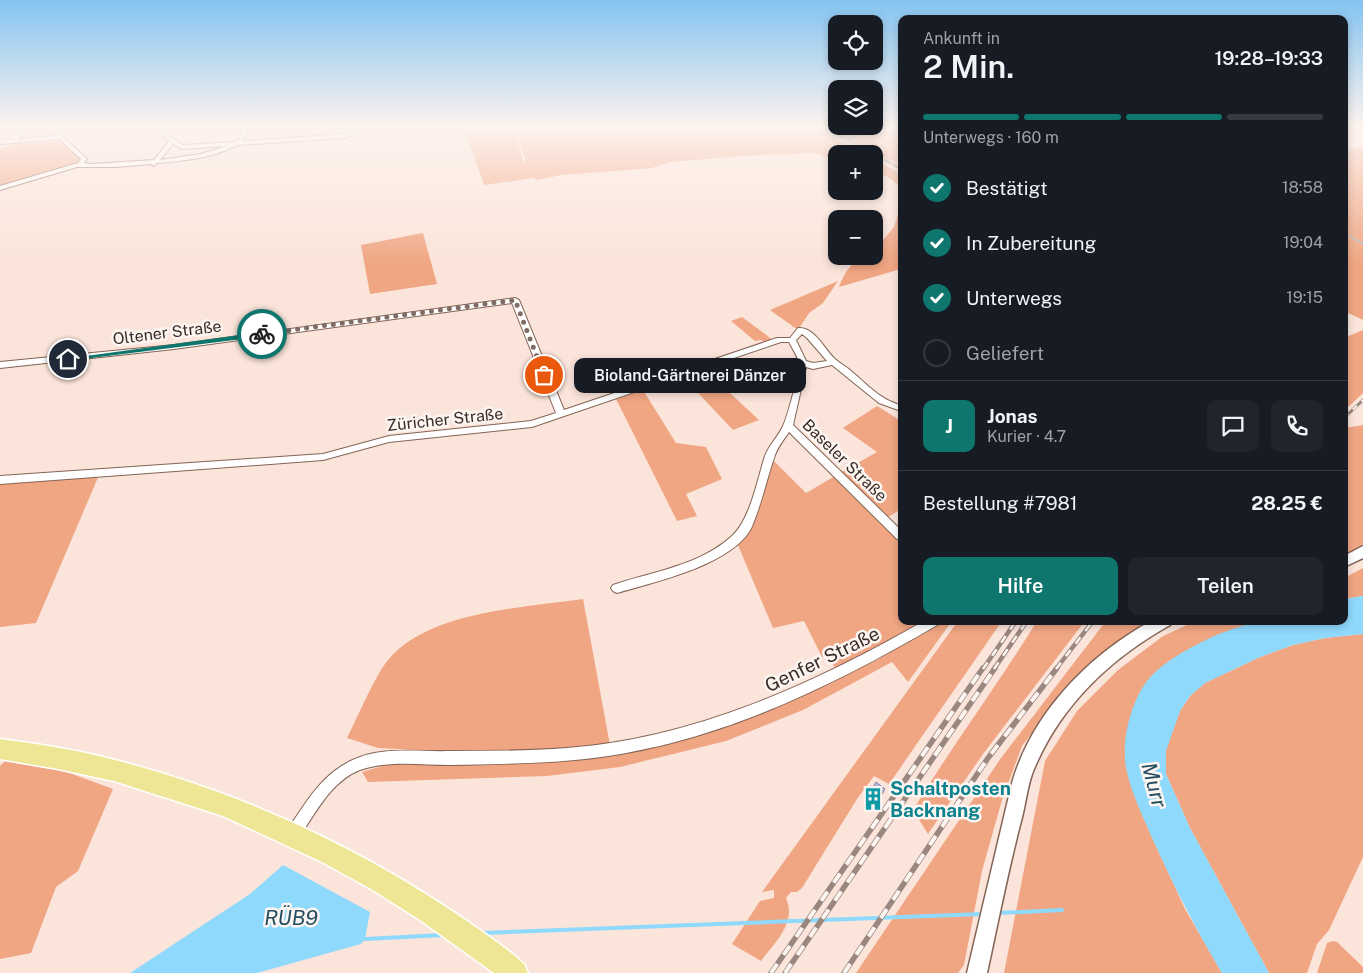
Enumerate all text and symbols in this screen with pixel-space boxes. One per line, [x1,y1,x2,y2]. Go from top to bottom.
map controls [828,15,883,265]
button: locate [828,15,883,70]
text: Ankunft in [923,29,1000,48]
text: 19:28–19:33 [1214,47,1323,69]
text: 2 Min. [923,48,1014,85]
button: layers [828,80,883,135]
text: Unterwegs · 160 m [923,128,1059,147]
button: + [828,145,883,200]
icon: check [923,174,951,202]
text: Bestätigt [966,177,1048,199]
text: 18:58 [1282,178,1323,197]
button: − [828,210,883,265]
icon: check [923,229,951,257]
text: In Zubereitung [966,232,1096,254]
text: 19:04 [1283,233,1323,252]
icon: check [923,284,951,312]
text: Unterwegs [966,287,1062,309]
text: 19:15 [1286,288,1323,307]
courier [237,309,287,359]
street label: Oltener Straße [112,316,222,349]
icon: bike [248,320,276,348]
pin [47,338,89,380]
text: Geliefert [966,342,1044,364]
icon: home [54,345,82,373]
pin [523,354,565,396]
callout: Bioland-Gärtnerei Dänzer [574,358,806,392]
icon: bag [530,361,558,389]
text: Bioland-Gärtnerei Dänzer [594,366,786,385]
button: chat [1207,400,1259,452]
button: phone [1271,400,1323,452]
street label: Züricher Straße [386,404,504,435]
text: Jonas [987,405,1037,427]
street label: Baseler Straße [798,415,891,505]
text: J [945,415,953,437]
text: Kurier · 4.7 [987,427,1066,446]
text: Bestellung #7981 [923,492,1078,514]
text: 28.25 € [1251,492,1323,514]
button: Hilfe [923,557,1118,615]
button: Teilen [1128,557,1323,615]
street label: Genfer Straße [761,622,883,696]
water label: Murr [1136,760,1173,811]
place label: Schaltposten Backnang [890,777,1011,821]
building icon: Schaltposten Backnang [860,786,886,812]
water label: RÜB9 [264,905,318,930]

